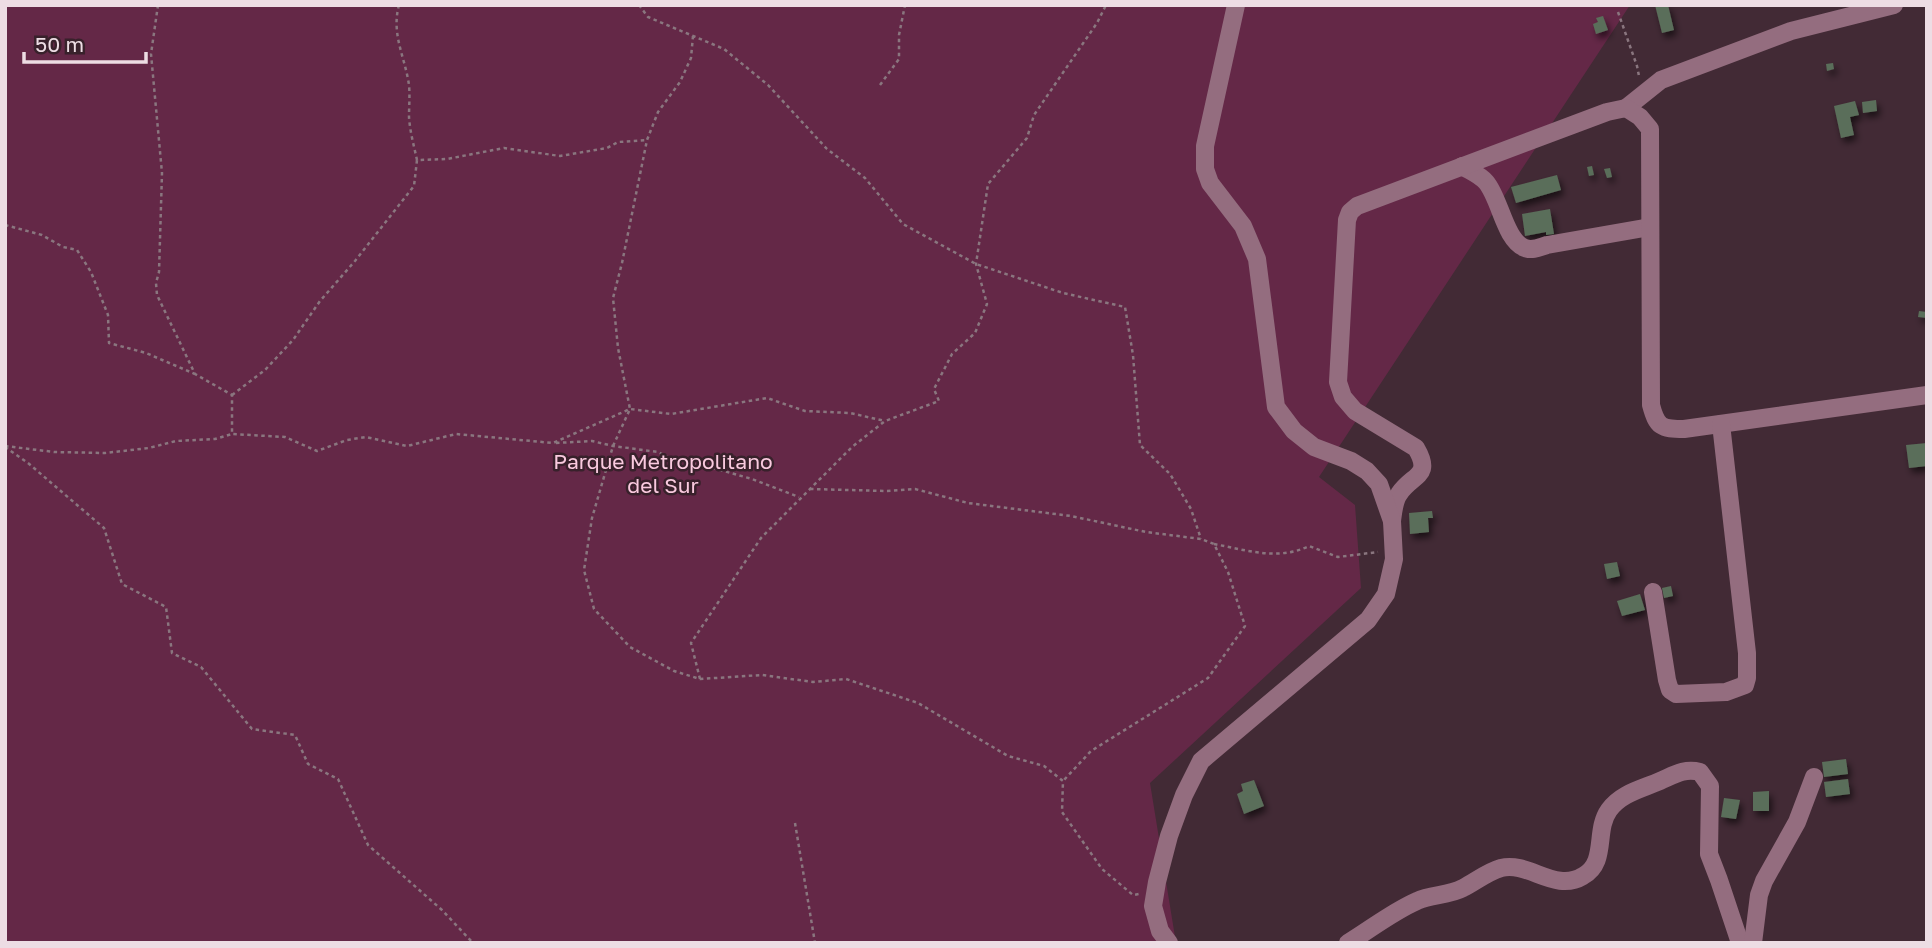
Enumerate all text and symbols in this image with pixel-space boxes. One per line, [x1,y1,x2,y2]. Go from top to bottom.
scale bar [24,21,147,65]
text: 50 m [35,31,84,57]
park label: Parque Metropolitano del Sur [553,448,773,498]

